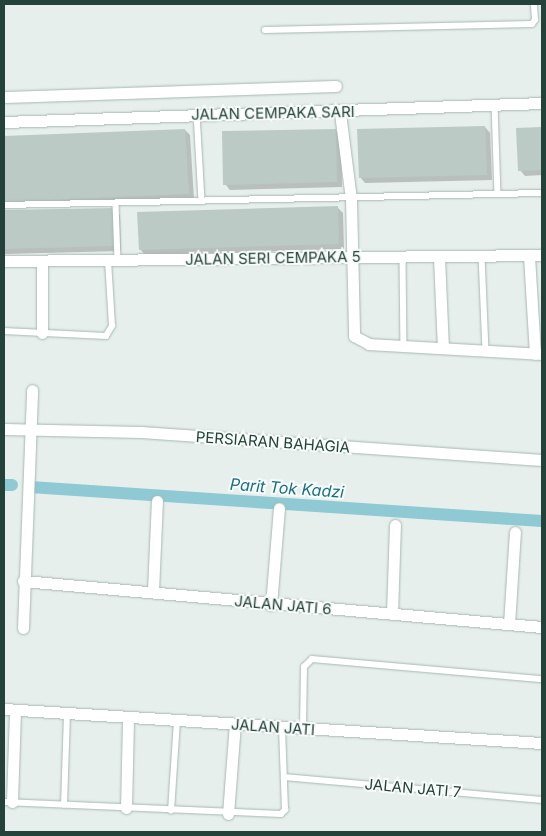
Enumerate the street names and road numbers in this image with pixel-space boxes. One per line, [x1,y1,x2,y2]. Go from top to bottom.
street label: JALAN CEMPAKA SARI [191,103,355,123]
street label: JALAN SERI CEMPAKA 5 [185,247,361,269]
street label: PERSIARAN BAHAGIA [195,428,351,456]
street label: JALAN JATI 6 [234,592,332,618]
street label: JALAN JATI [230,715,316,739]
street label: JALAN JATI 7 [364,775,462,801]

